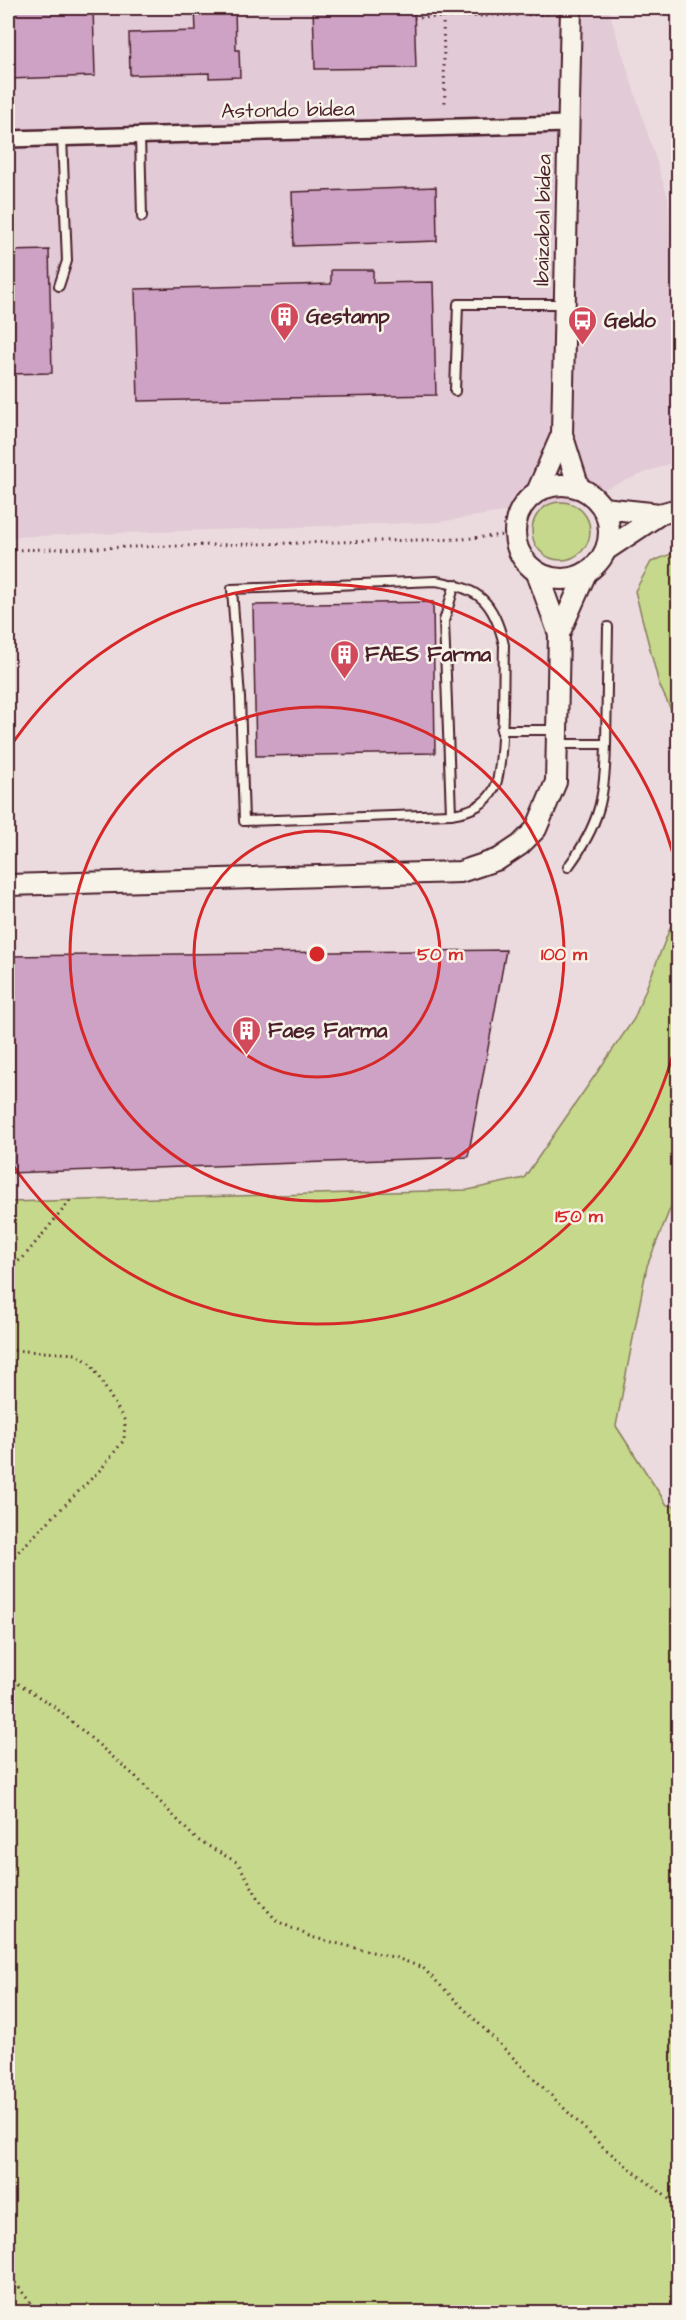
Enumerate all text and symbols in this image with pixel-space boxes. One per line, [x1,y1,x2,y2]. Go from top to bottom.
street label: Astondo bidea [221,94,355,126]
street label: Ibaizabal bidea [527,154,559,286]
building icon: Gestamp [269,300,301,342]
place label: Gestamp [306,302,390,332]
bus stop icon: Geldo [567,304,599,346]
place label: Geldo [604,306,656,335]
building icon: FAES Farma [328,638,360,680]
place label: FAES Farma [365,640,491,669]
text: 50 m [417,942,464,967]
text: 100 m [541,942,588,967]
centre of rings [307,944,327,964]
building icon: Faes Farma [231,1014,263,1056]
place label: Faes Farma [268,1016,388,1045]
text: 150 m [555,1204,604,1229]

